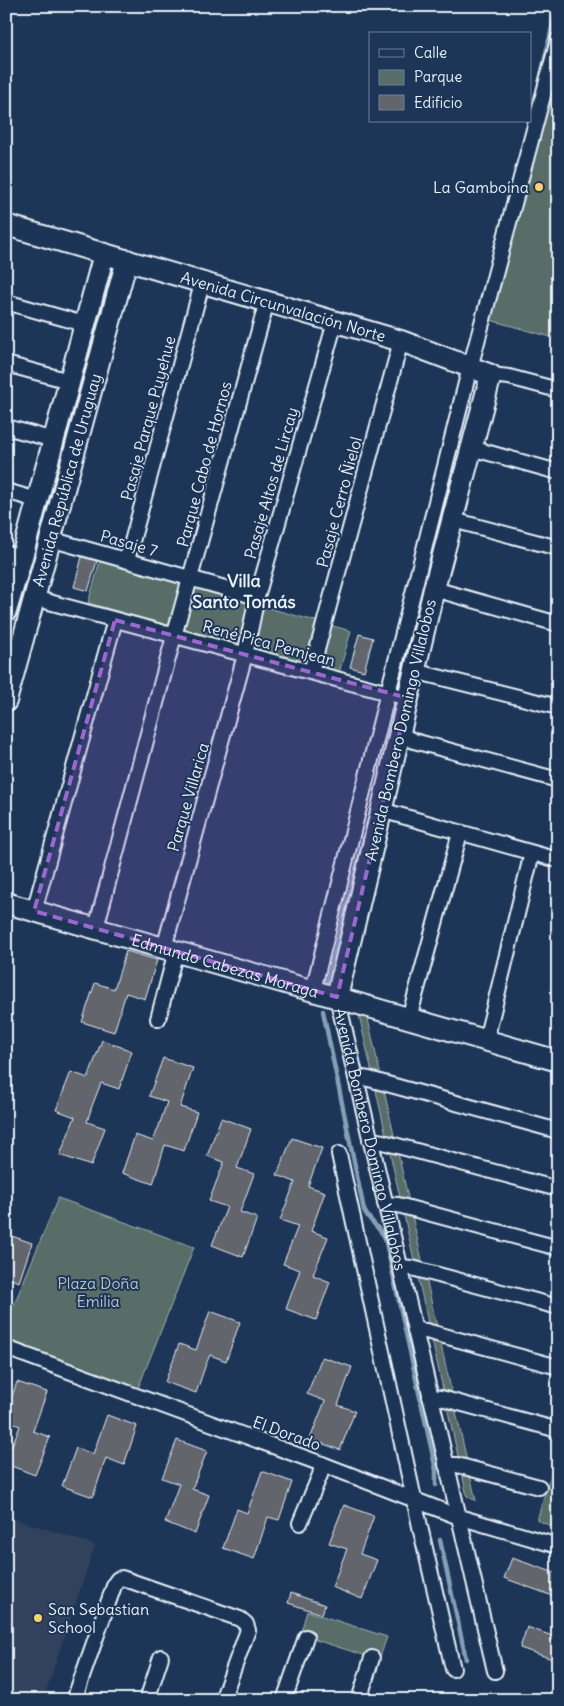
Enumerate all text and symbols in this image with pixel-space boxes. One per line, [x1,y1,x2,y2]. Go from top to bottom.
legend [369,32,532,122]
text: Calle [414,43,447,62]
text: Parque [414,67,462,86]
text: Edificio [414,93,462,112]
place label: La Gamboína [433,177,529,197]
marker: La Gamboína [533,181,545,193]
street label: Avenida Circunvalación Norte [178,267,388,346]
street label: Pasaje Parque Puyehue [116,333,180,503]
street label: Avenida República de Uruguay [28,371,105,589]
street label: Parque Cabo de Hornos [172,379,236,549]
street label: Pasaje Altos de Lircay [240,405,302,561]
street label: Pasaje Cerro Ñielol [312,434,366,570]
street label: Pasaje 7 [98,525,160,561]
district label: Villa Santo Tomás [192,569,296,613]
street label: Avenida Bombero Domingo Villalobos [360,597,440,863]
street label: René Pica Pemjean [200,616,338,670]
street label: Parque Villarica [163,740,213,854]
street label: Edmundo Cabezas Moraga [129,929,321,1002]
street label: Avenida Bombero Domingo Villalobos [330,1006,411,1272]
park label: Plaza Doña Emilia [57,1273,139,1311]
street label: El Dorado [250,1411,324,1455]
place label: San Sebastian School [48,1599,149,1637]
marker: San Sebastian School [32,1612,44,1624]

